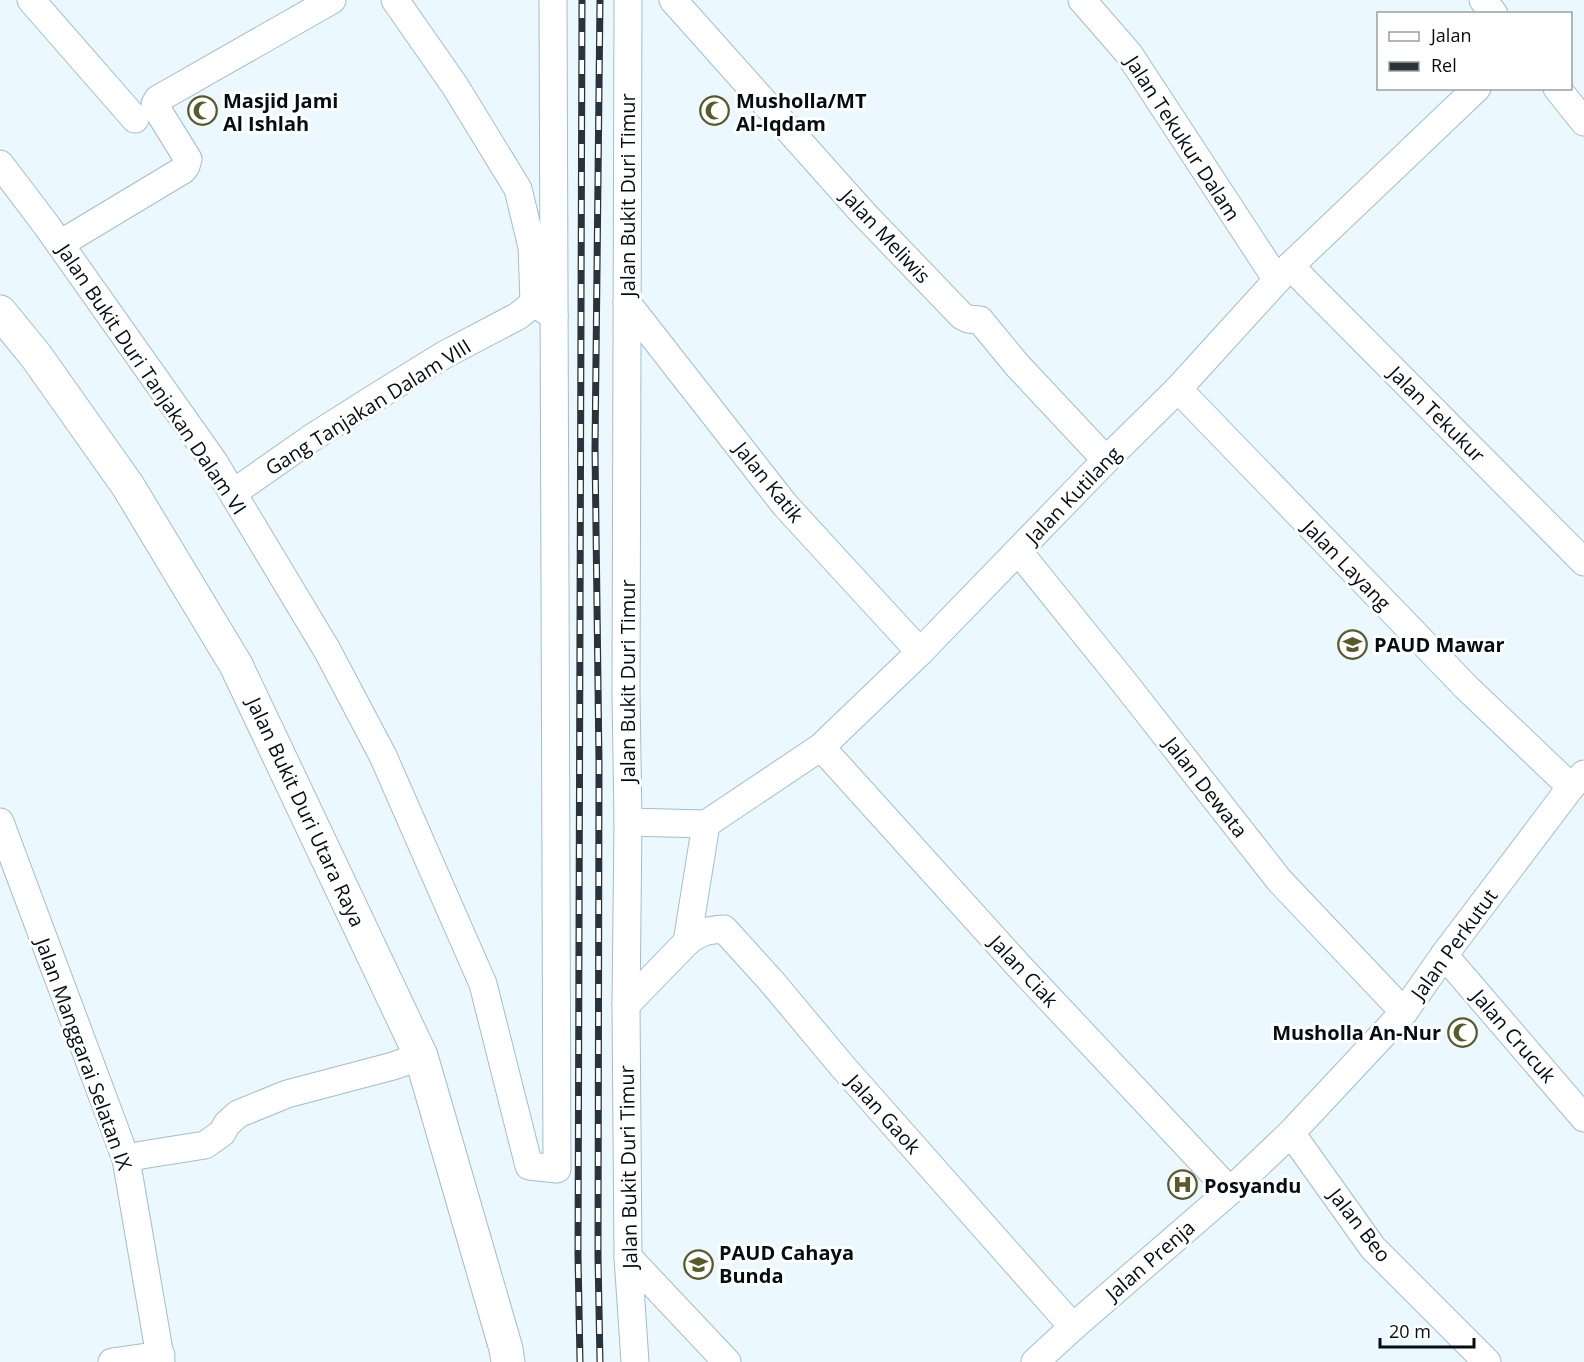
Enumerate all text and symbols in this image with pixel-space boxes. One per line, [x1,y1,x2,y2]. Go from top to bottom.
legend [1377,12,1572,90]
text: Jalan [1429,23,1471,47]
street label: Jalan Tekukur Dalam [1118,49,1246,226]
text: Rel [1431,53,1457,77]
place label: Masjid Jami Al Ishlah [223,87,338,137]
place label: Musholla/MT Al-Iqdam [736,87,867,137]
street label: Jalan Bukit Duri Timur [614,93,641,299]
mosque icon: Masjid Jami Al Ishlah [186,95,218,127]
mosque icon: Musholla/MT Al-Iqdam [699,95,731,127]
street label: Jalan Meliwis [834,182,937,289]
street label: Jalan Bukit Duri Tanjakan Dalam VI [50,237,253,520]
street label: Gang Tanjakan Dalam VIII [260,333,476,481]
street label: Jalan Tekukur [1381,358,1491,468]
street label: Jalan Katik [727,435,810,528]
street label: Jalan Kutilang [1018,440,1127,551]
street label: Jalan Layang [1296,512,1397,616]
street label: Jalan Bukit Duri Timur [614,579,641,785]
school or university icon: PAUD Mawar [1337,628,1369,660]
place label: PAUD Mawar [1374,631,1505,658]
street label: Jalan Bukit Duri Utara Raya [240,691,371,931]
street label: Jalan Dewata [1157,730,1254,843]
street label: Jalan Perkutut [1403,883,1503,1006]
street label: Jalan Ciak [982,928,1065,1013]
street label: Jalan Manggarai Selatan IX [29,932,139,1174]
street label: Jalan Crucuk [1465,982,1562,1089]
mosque icon: Musholla An-Nur [1446,1016,1478,1048]
place label: Musholla An-Nur [1272,1019,1441,1046]
street label: Jalan Bukit Duri Timur [613,1065,643,1271]
street label: Jalan Gaok [840,1067,927,1160]
hospital icon: Posyandu [1167,1169,1199,1201]
place label: Posyandu [1204,1172,1301,1199]
street label: Jalan Beo [1322,1181,1397,1267]
street label: Jalan Prenja [1098,1214,1200,1308]
place label: PAUD Cahaya Bunda [719,1239,854,1289]
school or university icon: PAUD Cahaya Bunda [682,1248,714,1280]
scale bar [1380,1311,1474,1349]
text: 20 m [1389,1319,1431,1343]

